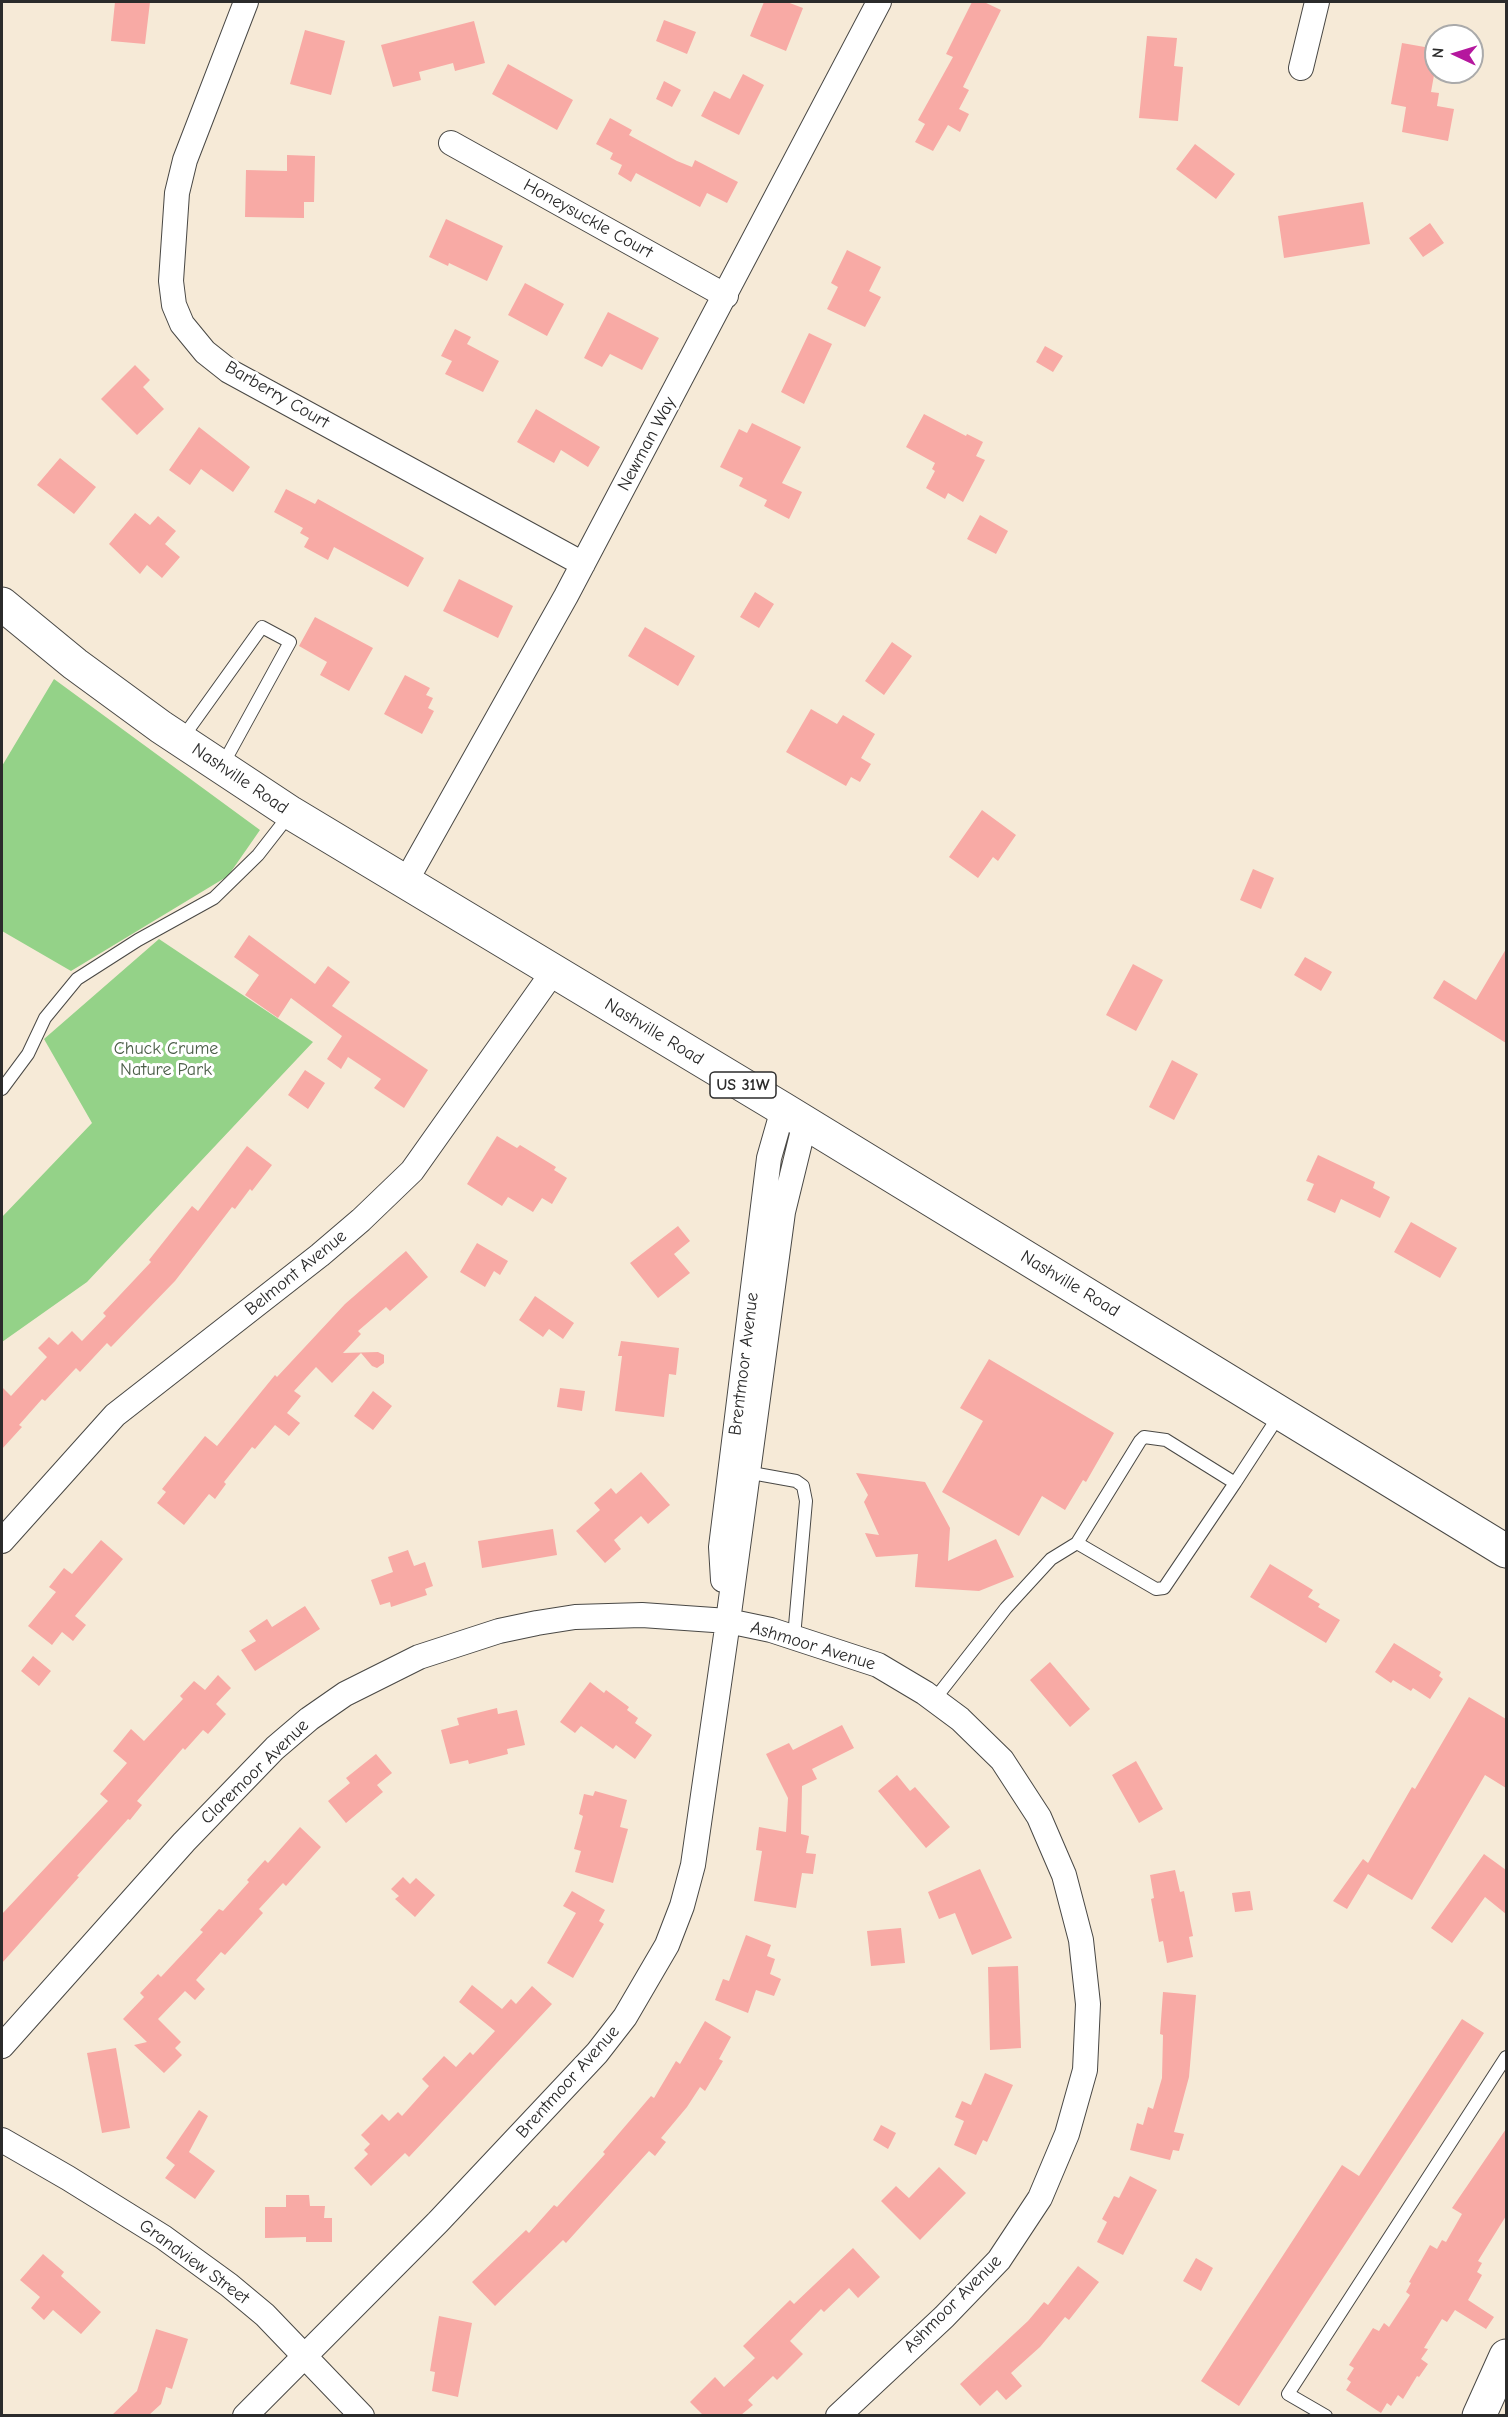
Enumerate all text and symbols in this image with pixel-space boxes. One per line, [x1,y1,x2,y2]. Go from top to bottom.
north arrow [1424,24,1484,84]
text: N [1429,47,1447,59]
street label: Honeysuckle Court [520,174,656,264]
street label: Barberry Court [221,356,333,434]
street label: Newman Way [613,393,681,495]
street label: Nashville Road [188,739,292,819]
street label: Nashville Road [601,994,707,1070]
park label: Chuck Crume Nature Park [114,1038,218,1080]
road number: US 31W [710,1072,776,1098]
street label: Belmont Avenue [241,1225,351,1321]
street label: Nashville Road [1017,1246,1123,1322]
street label: Brentmoor Avenue [725,1291,763,1437]
street label: Ashmoor Avenue [748,1617,878,1675]
street label: Claremoor Avenue [196,1715,314,1829]
street label: Brentmoor Avenue [512,2021,624,2143]
street label: Grandview Street [135,2215,253,2309]
street label: Ashmoor Avenue [900,2251,1006,2357]

